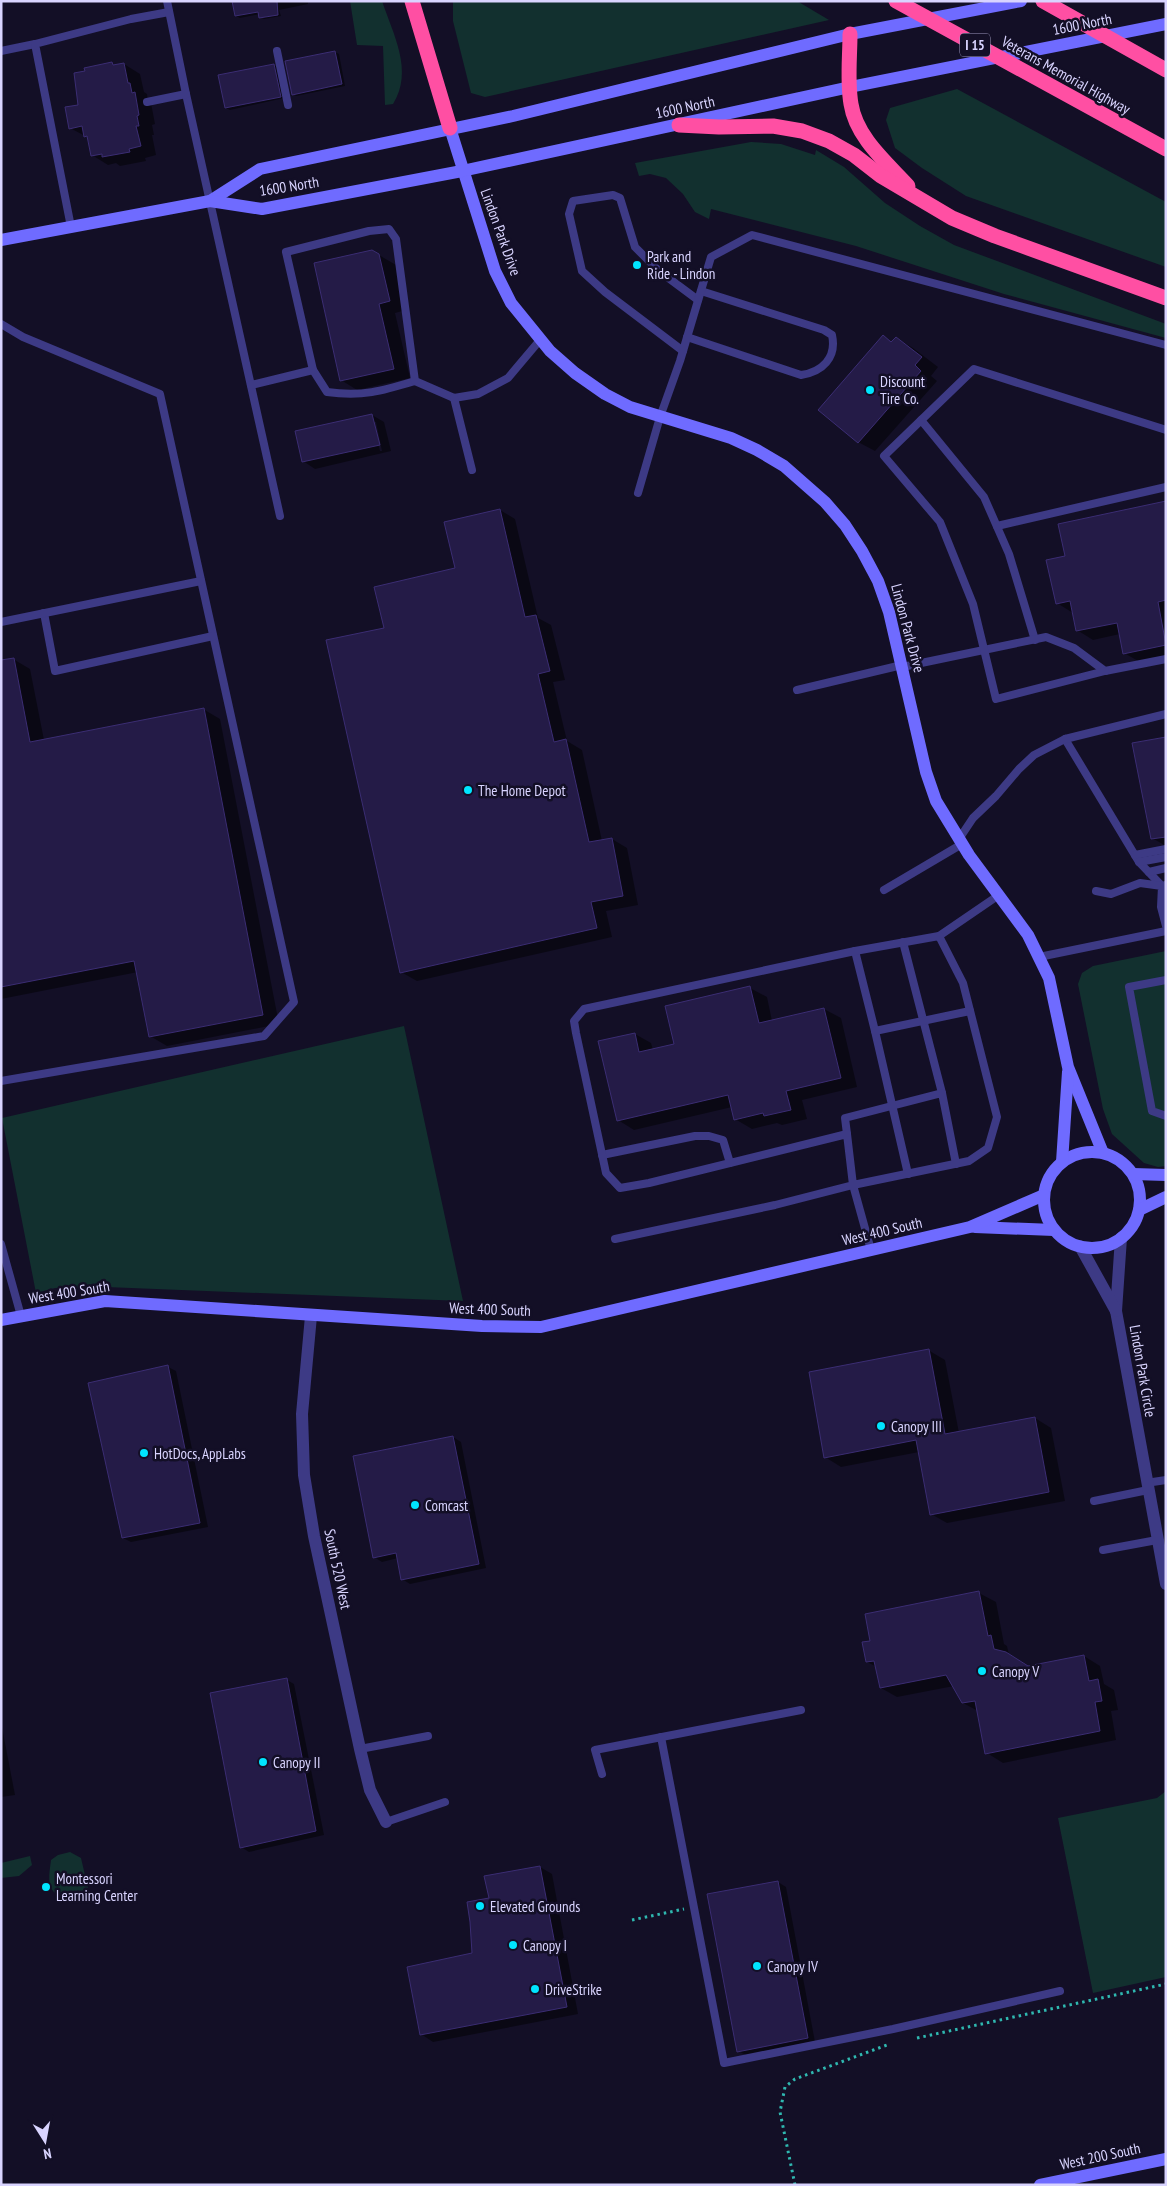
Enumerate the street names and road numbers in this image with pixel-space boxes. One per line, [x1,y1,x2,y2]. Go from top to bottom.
street label: 1600 North [1051,9,1113,39]
street label: Veterans Memorial Highway [997,31,1134,118]
road number: I 15 [960,34,990,56]
street label: 1600 North [654,91,716,123]
street label: 1600 North [258,172,320,200]
street label: Lindon Park Drive [476,186,526,278]
street label: Lindon Park Drive [887,582,929,674]
street label: West 400 South [840,1213,924,1249]
street label: West 400 South [27,1276,111,1308]
street label: West 400 South [449,1298,531,1320]
street label: Lindon Park Circle [1126,1323,1160,1419]
street label: South 520 West [320,1527,356,1611]
street label: West 200 South [1058,2138,1142,2174]

